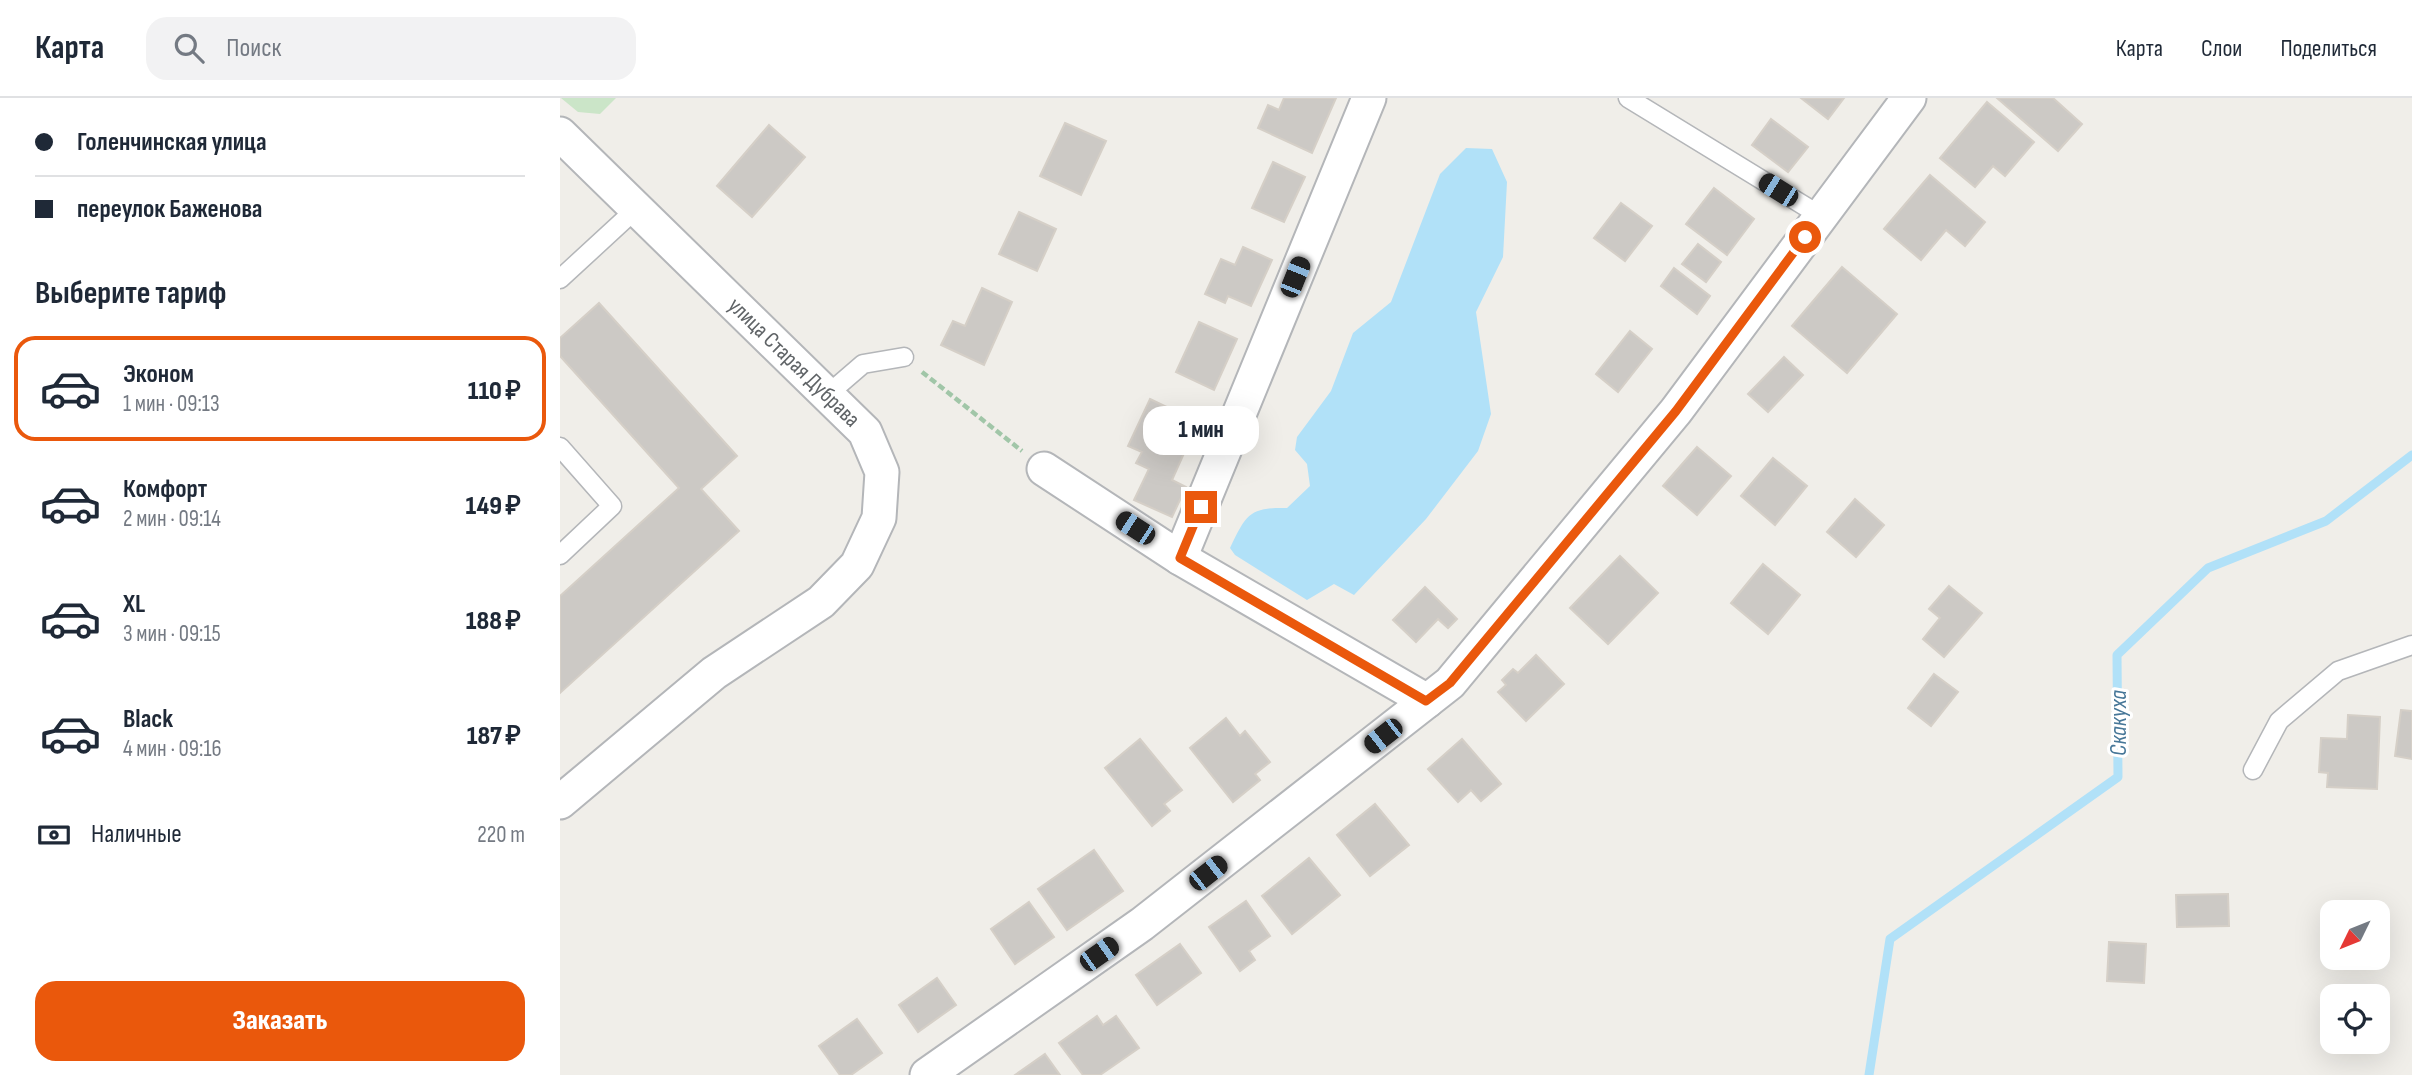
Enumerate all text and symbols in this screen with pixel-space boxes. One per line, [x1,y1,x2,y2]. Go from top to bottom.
search box [146,17,636,80]
text: Карта [35,28,104,68]
icon: search [170,29,208,67]
text: Поиск [226,33,281,64]
text: Карта [2116,34,2163,63]
text: Слои [2201,34,2242,63]
text: Поделиться [2280,34,2377,63]
text: Голенчинская улица [77,127,267,158]
car [1755,170,1802,210]
text: переулок Баженова [77,194,263,225]
route start [1789,221,1821,253]
car [1278,254,1313,300]
text: Выберите тариф [35,274,226,313]
street label: улица Старая Дубрава [722,292,866,433]
icon: car [39,357,102,420]
text: Эконом [123,359,194,390]
text: 110 ₽ [468,376,521,407]
text: 1 мин · 09:13 [123,390,220,418]
callout: 1 мин [1143,406,1259,454]
text: 1 мин [1178,416,1224,444]
icon: car [39,472,102,535]
text: Комфорт [123,474,207,505]
text: 149 ₽ [466,491,521,522]
route end [1185,491,1217,523]
text: 2 мин · 09:14 [123,505,221,533]
car [1112,508,1159,548]
icon: car [39,587,102,650]
text: XL [123,589,145,620]
text: 188 ₽ [466,606,521,637]
text: 3 мин · 09:15 [123,620,221,648]
water label: Скакуха [2104,690,2133,756]
icon: car [39,702,102,765]
text: Black [123,704,173,735]
car [1360,715,1407,757]
text: 187 ₽ [467,721,521,752]
text: 4 мин · 09:16 [123,735,222,763]
icon: cash [35,816,73,854]
text: Наличные [91,819,182,850]
text: 220 m [477,821,525,849]
car [1185,852,1232,894]
north arrow [2320,900,2390,970]
map controls [2320,900,2390,1054]
car [1076,933,1123,975]
button: Заказать [35,981,525,1061]
button: locate [2320,984,2390,1054]

